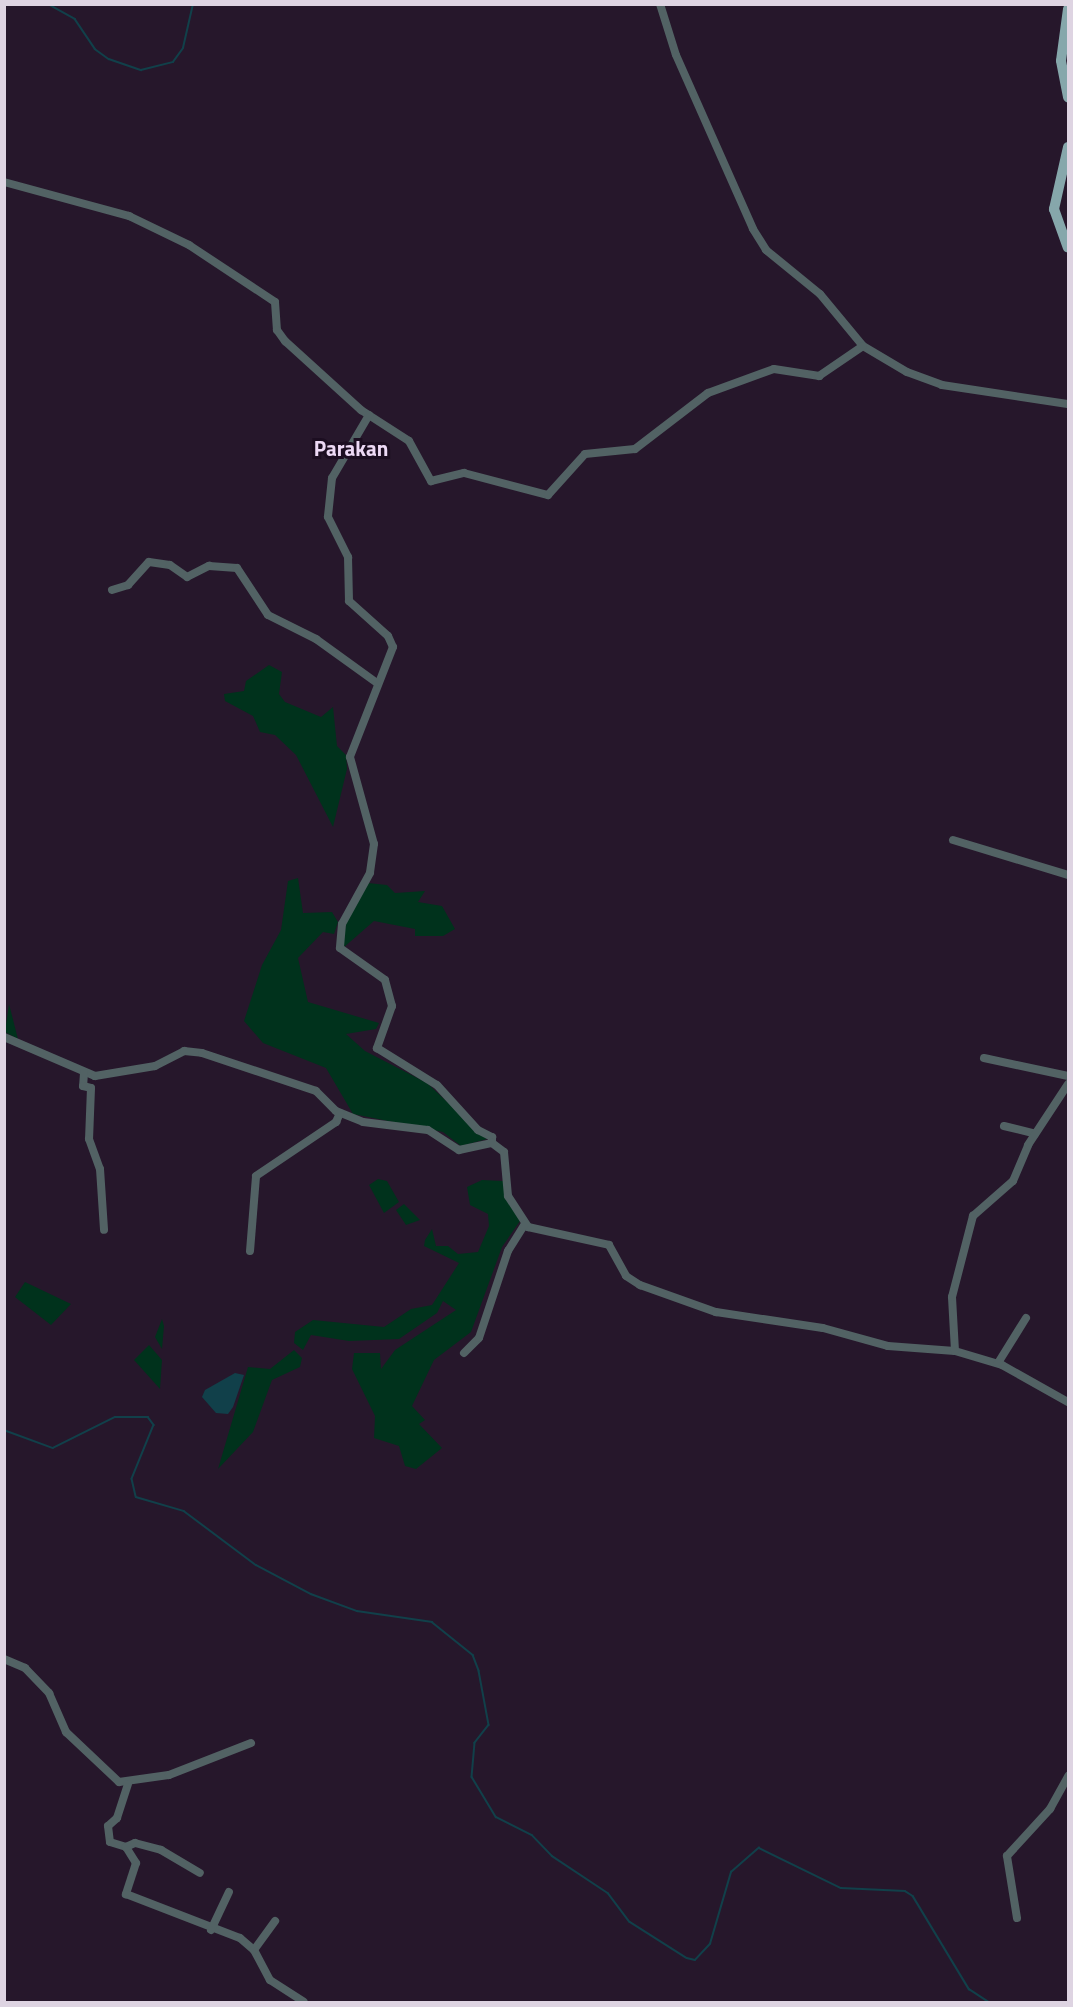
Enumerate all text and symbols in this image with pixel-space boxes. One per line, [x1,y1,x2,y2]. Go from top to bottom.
district label: Parakan [314,435,388,461]

